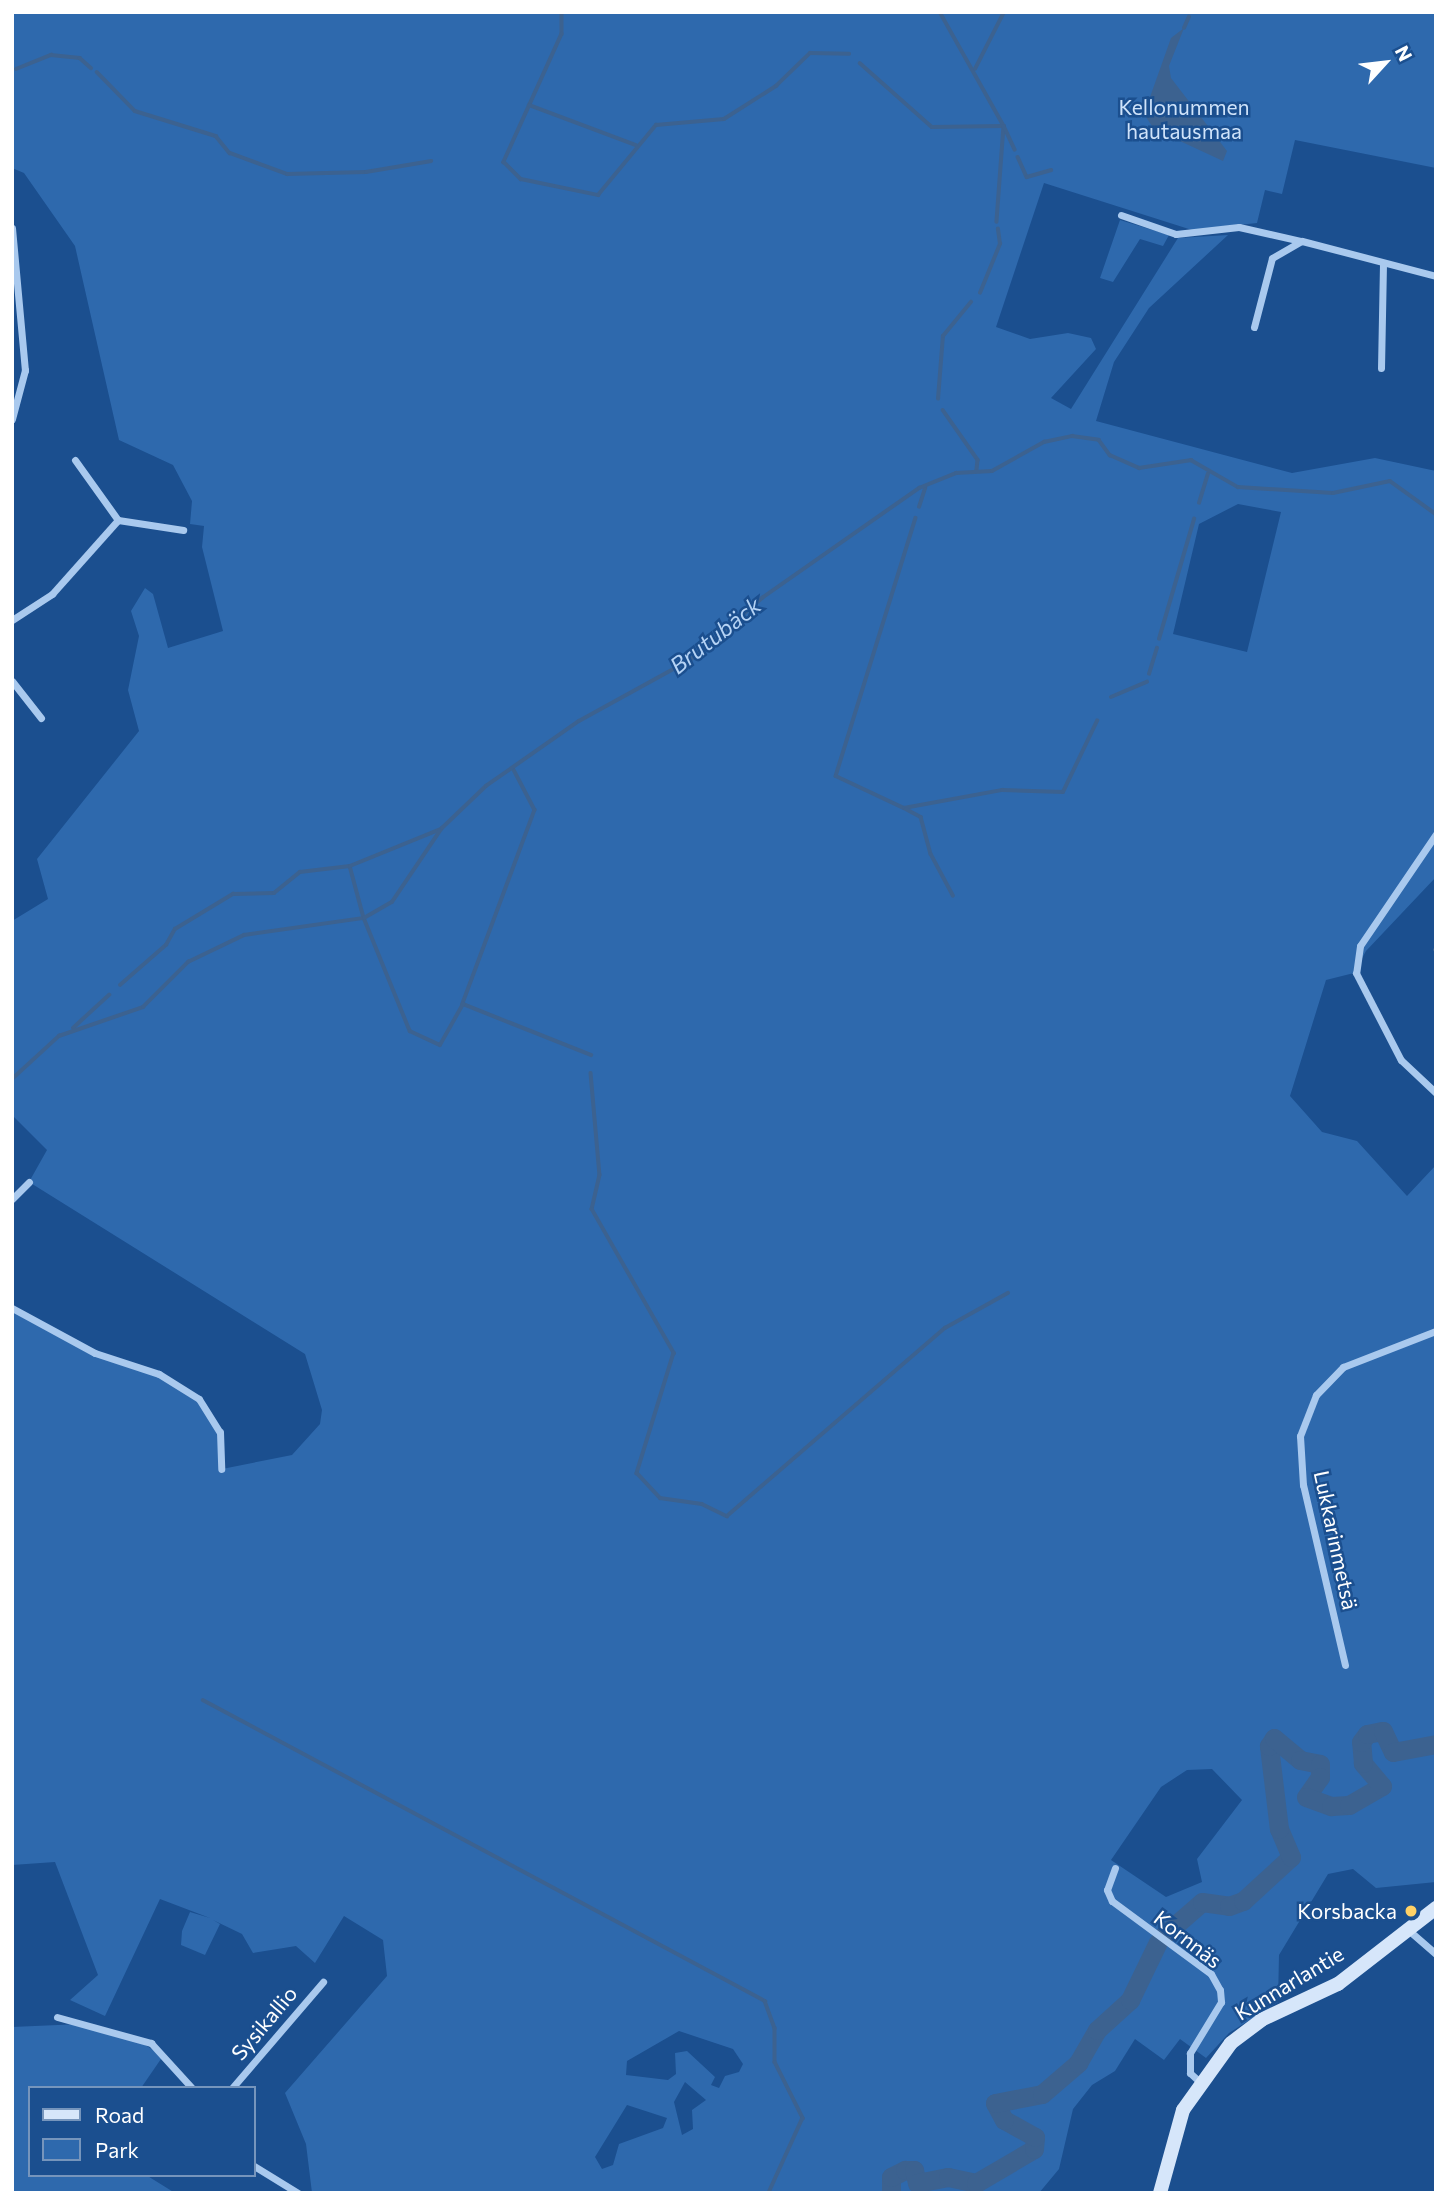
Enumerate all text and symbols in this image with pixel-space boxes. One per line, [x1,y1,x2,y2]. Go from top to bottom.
north arrow [1350,28,1420,98]
text: N [1391,42,1418,65]
park label: Kellonummen hautausmaa [1118,94,1250,144]
water label: Brutubäck [664,591,766,679]
street label: Lukkarinmetsä [1309,1468,1363,1612]
place label: Korsbacka [1297,1898,1397,1924]
marker: Korsbacka [1403,1903,1419,1919]
street label: Kornnäs [1149,1905,1227,1973]
street label: Kunnarlantie [1230,1941,1348,2025]
street label: Sysikallio [226,1981,302,2065]
legend [28,2086,256,2177]
text: Road [95,2102,144,2127]
text: Park [95,2137,139,2162]

